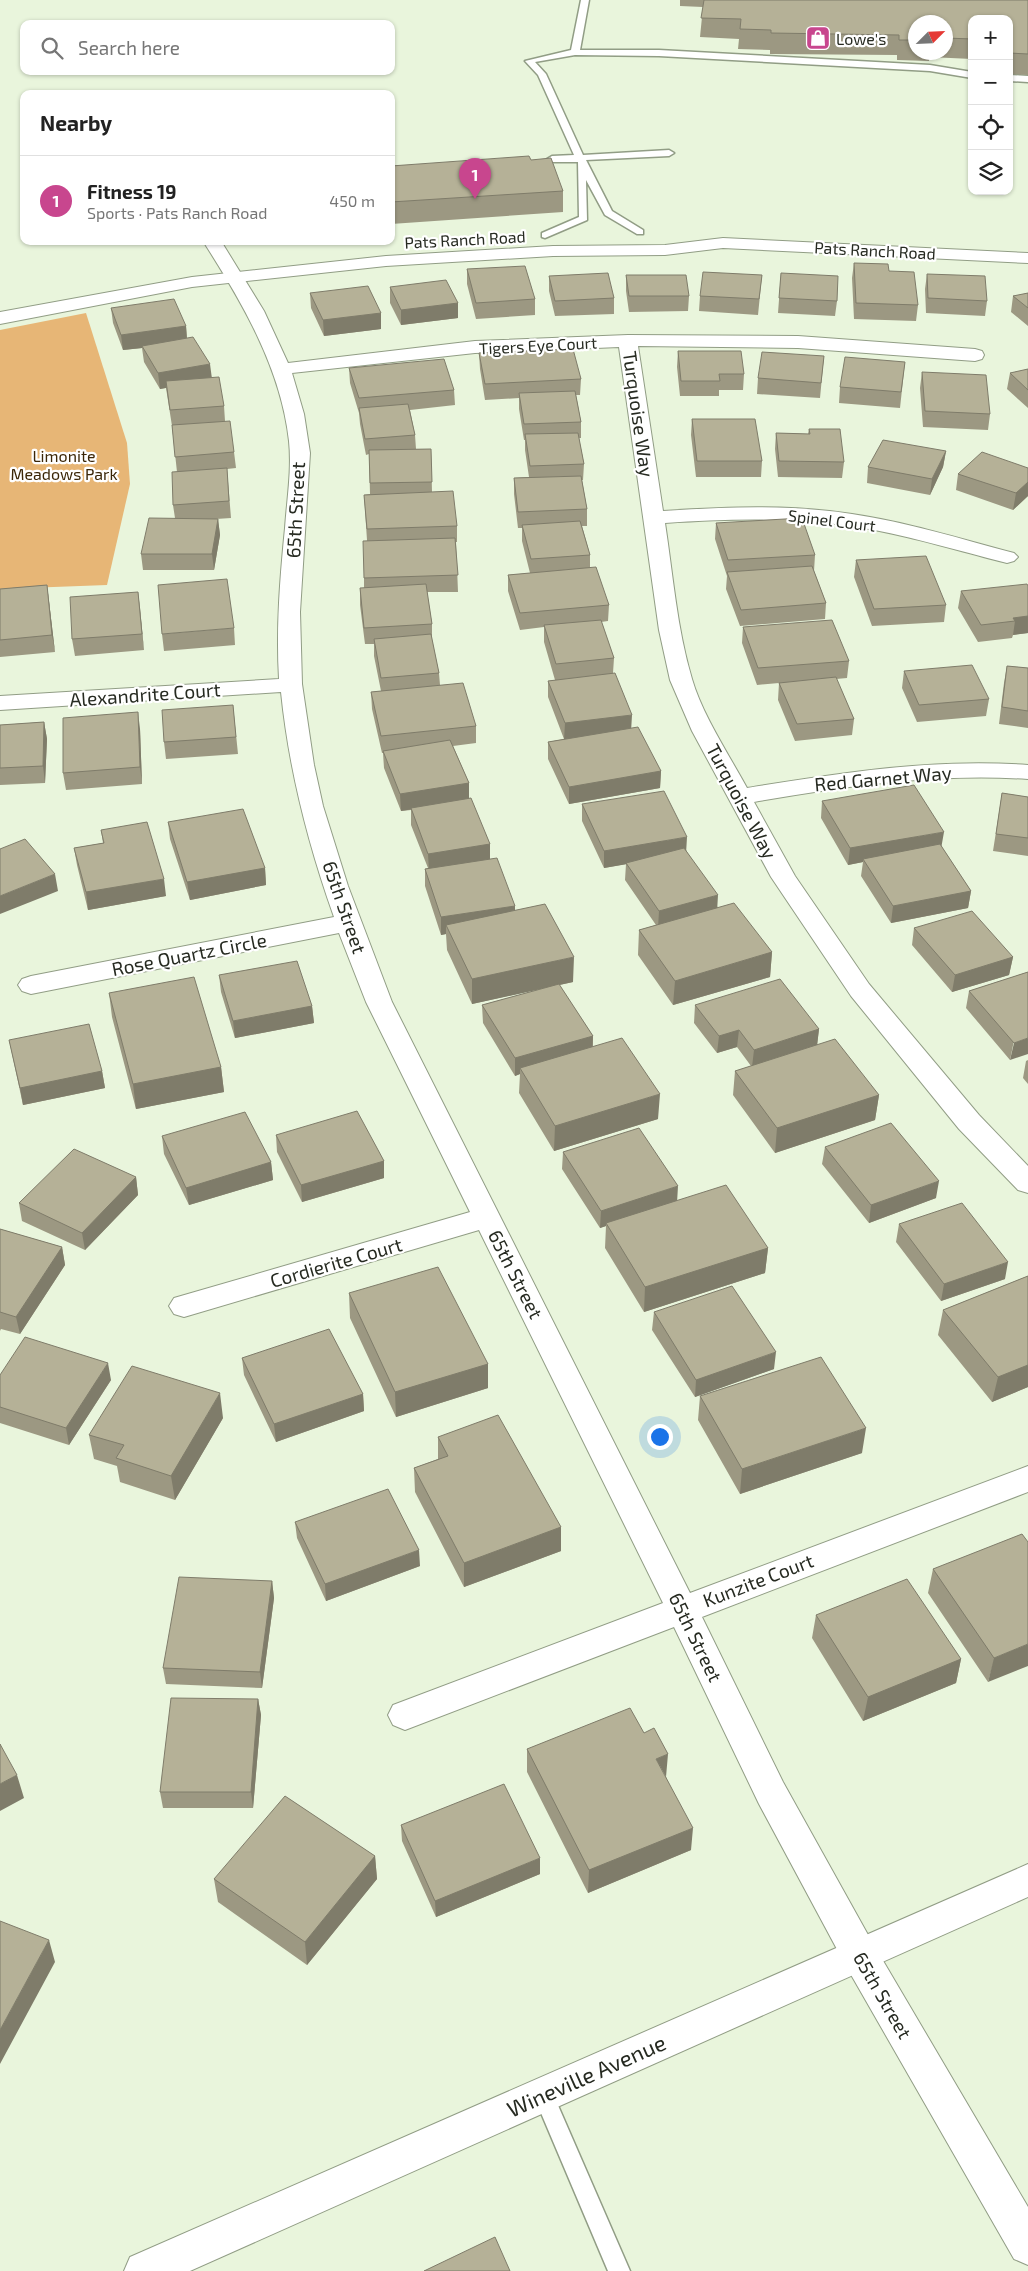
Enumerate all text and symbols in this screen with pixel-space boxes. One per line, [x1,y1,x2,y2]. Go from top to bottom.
north arrow [908,15,953,60]
map controls [968,15,1013,195]
button: + [968,15,1013,60]
search box [20,20,395,75]
shop icon: Lowe's [805,25,831,51]
place label: Lowe's [836,29,886,48]
icon: search [38,34,66,62]
text: Search here [78,36,180,59]
button: − [968,60,1013,105]
button: locate [968,105,1013,150]
text: Nearby [40,110,112,135]
button: layers [968,150,1013,195]
pin: 1 [459,158,491,199]
text: Fitness 19 [87,180,176,203]
text: 1 [53,191,59,210]
text: 450 m [329,191,375,210]
text: Sports · Pats Ranch Road [87,203,267,222]
street label: Pats Ranch Road [404,226,526,252]
street label: Pats Ranch Road [814,237,936,263]
street label: Tigers Eye Court [478,332,598,358]
street label: Turquoise Way [619,350,659,478]
park label: Limonite Meadows Park [10,446,118,483]
street label: 65th Street [281,461,309,559]
street label: Spinel Court [787,505,877,535]
street label: Alexandrite Court [69,677,221,711]
street label: Turquoise Way [702,740,782,862]
street label: Red Garnet Way [813,761,953,795]
street label: 65th Street [318,858,372,956]
street label: Rose Quartz Circle [110,928,268,980]
street label: 65th Street [484,1226,548,1322]
street label: Cordierite Court [267,1232,405,1292]
your location [647,1424,673,1450]
street label: Kunzite Court [700,1548,816,1612]
street label: 65th Street [665,1589,727,1685]
street label: 65th Street [849,1948,917,2042]
street label: Wineville Avenue [503,2028,669,2122]

